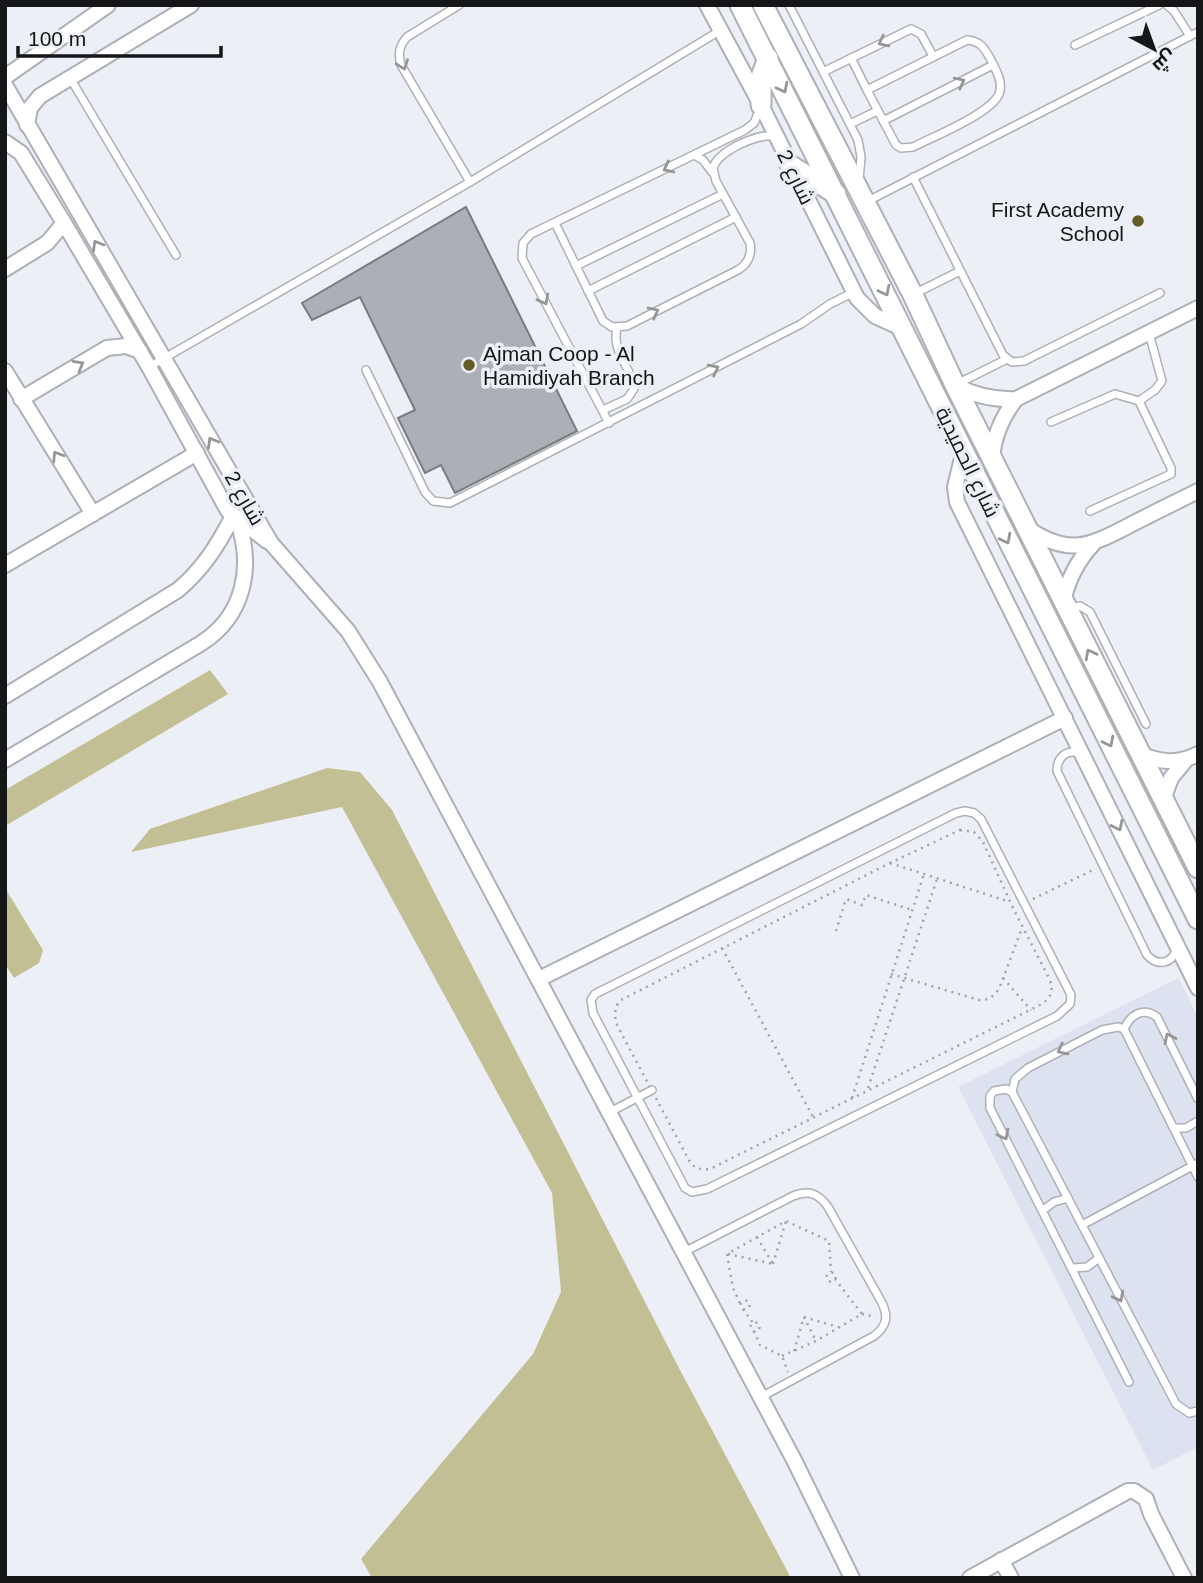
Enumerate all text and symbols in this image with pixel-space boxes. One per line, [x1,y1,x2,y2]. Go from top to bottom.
scale bar [18,14,220,58]
north arrow [1119,14,1189,84]
text: 100 m [28,27,86,50]
one-way arrow [878,33,891,47]
text: ش [1148,45,1181,77]
one-way arrow [395,58,409,71]
one-way arrow [953,76,965,90]
one-way arrow [774,81,788,93]
street label: شارع 2 [770,146,819,210]
one-way arrow [663,159,675,173]
place label: First Academy School [991,198,1124,245]
marker: First Academy School [1130,213,1146,229]
one-way arrow [93,240,106,253]
one-way arrow [877,284,891,296]
one-way arrow [536,293,550,306]
one-way arrow [647,307,659,321]
place label: Ajman Coop - Al Hamidiyah Branch [483,342,655,389]
marker: Ajman Coop - Al Hamidiyah Branch [461,357,477,373]
one-way arrow [72,360,84,373]
one-way arrow [706,364,719,377]
street label: شارع الحميدية [929,403,1005,522]
one-way arrow [207,437,220,449]
one-way arrow [52,450,65,463]
street label: شارع 2 [218,467,270,530]
one-way arrow [998,532,1012,544]
one-way arrow [1084,649,1098,661]
one-way arrow [1100,735,1114,748]
one-way arrow [1110,819,1124,831]
one-way arrow [1163,1033,1177,1045]
one-way arrow [1057,1042,1069,1056]
one-way arrow [996,1128,1010,1140]
one-way arrow [1111,1290,1125,1302]

